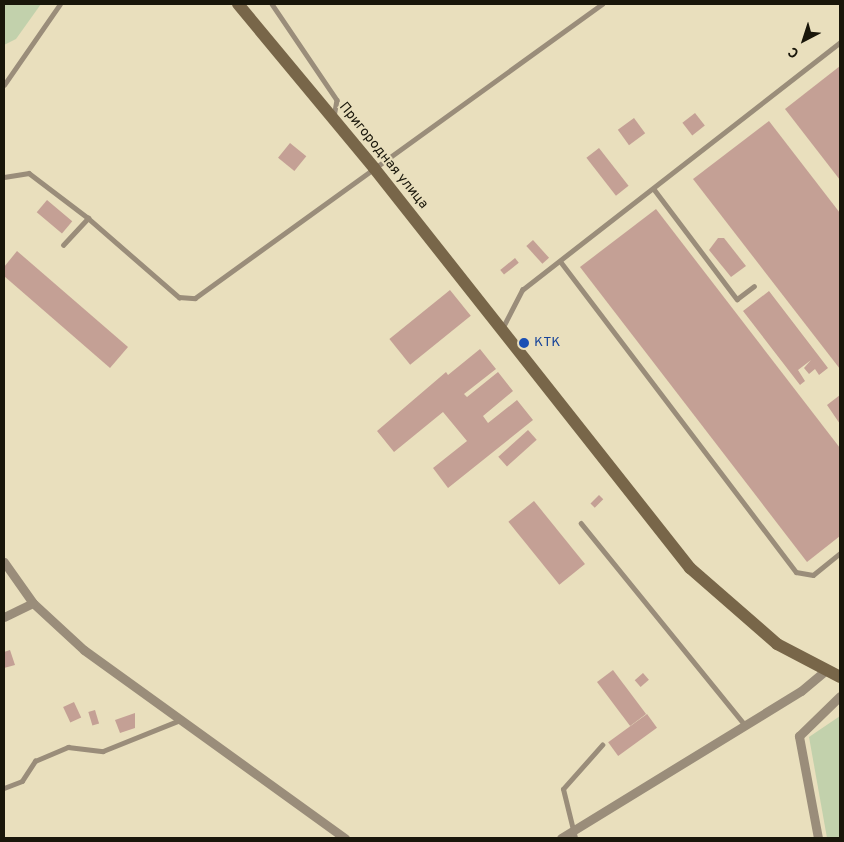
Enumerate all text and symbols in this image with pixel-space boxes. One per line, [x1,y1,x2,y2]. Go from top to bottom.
north arrow [779,15,829,65]
text: С [785,42,803,61]
street label: Пригородная улица [335,99,431,213]
place label: КТК [534,335,561,351]
marker: КТК [518,337,530,349]

